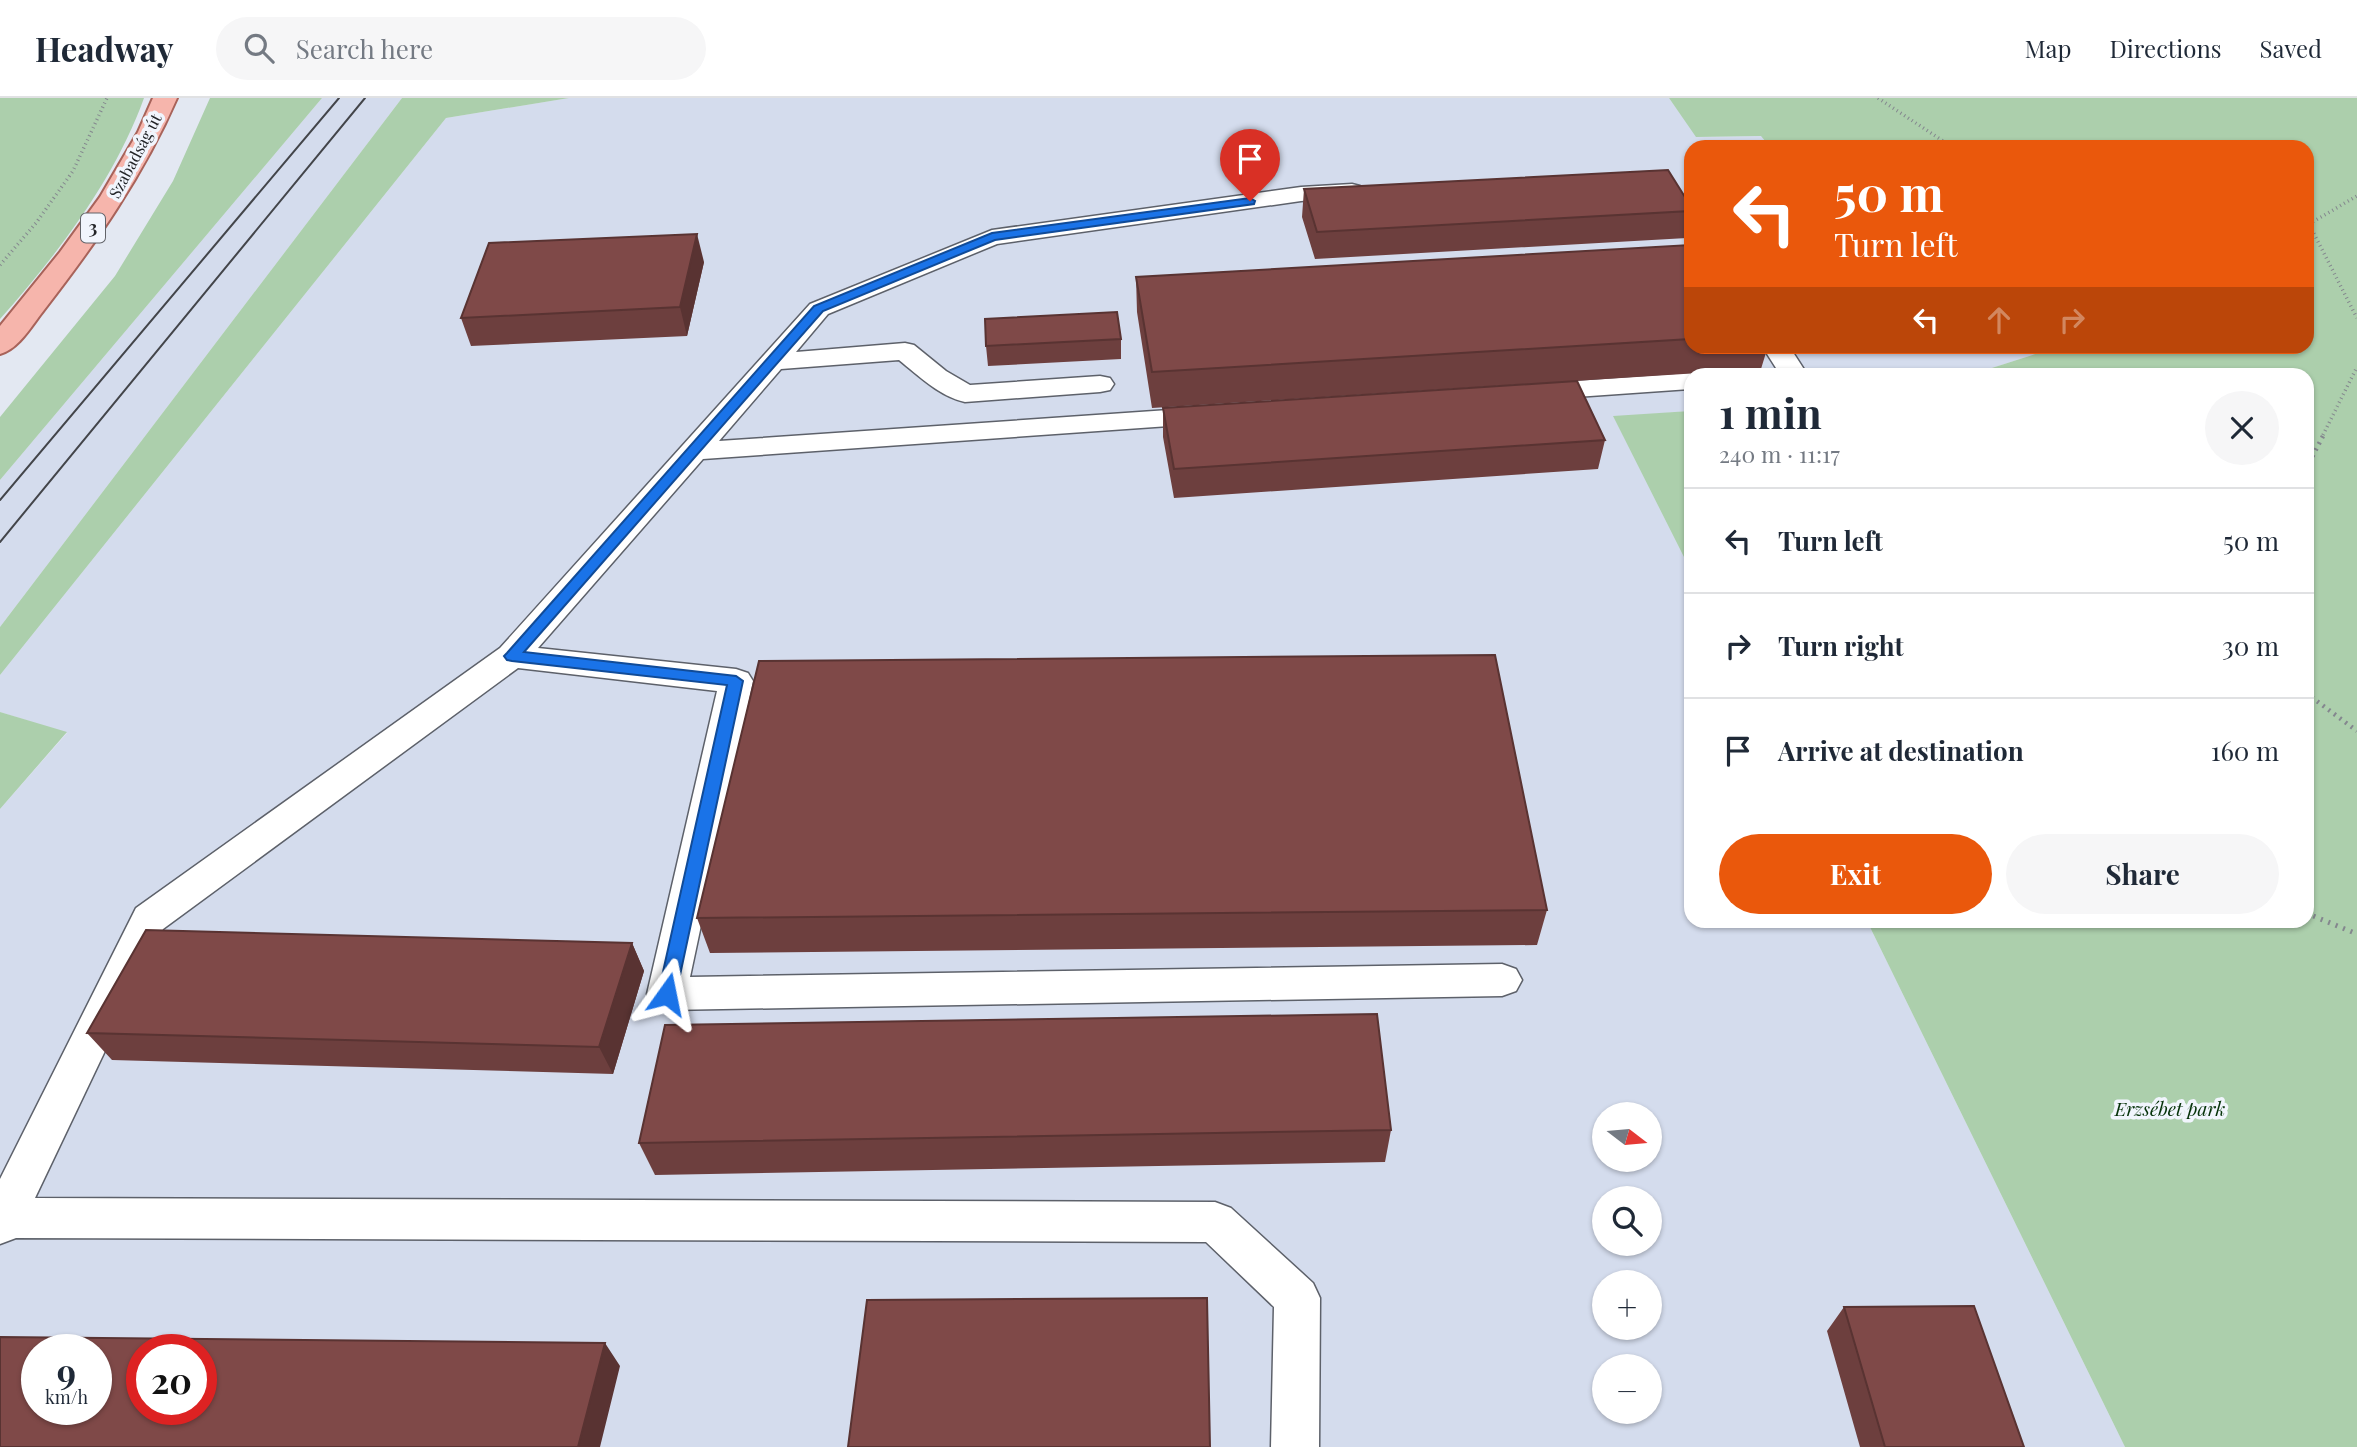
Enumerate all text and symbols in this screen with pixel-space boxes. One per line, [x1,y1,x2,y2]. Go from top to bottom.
search box [216,17,706,80]
text: Headway [35,26,174,70]
icon: search [240,29,278,67]
text: Search here [296,31,433,66]
text: Map [2025,32,2071,64]
text: Directions [2109,32,2222,64]
text: Saved [2260,32,2322,64]
street label: Szabadság út [103,109,166,202]
pin [1220,129,1280,201]
icon: arrive [1231,140,1269,178]
text: 50 m [1834,159,1944,224]
icon: left [1719,168,1810,259]
road number: 3 [81,214,105,243]
text: Turn left [1834,222,1958,265]
icon: left [1907,301,1945,339]
icon: ahead [1980,301,2018,339]
icon: right [2053,301,2091,339]
text: 1 min [1719,384,1822,440]
button: close [2205,391,2279,465]
text: 240 m · 11:17 [1719,438,1840,469]
icon: left [1719,522,1757,560]
text: Turn left [1778,523,1883,558]
text: 50 m [2223,523,2279,558]
icon: right [1719,627,1757,665]
text: Turn right [1778,628,1904,663]
text: 30 m [2222,628,2279,663]
icon: arrive [1719,732,1757,770]
text: Arrive at destination [1778,733,2024,768]
text: 160 m [2211,733,2279,768]
button: Exit [1719,834,1992,914]
button: Share [2006,834,2279,914]
position arrow [630,957,704,1031]
park label: Erzsébet park [2114,1095,2226,1121]
north arrow [1592,1102,1662,1172]
map controls [1592,1102,1662,1424]
button: search [1592,1186,1662,1256]
button: + [1592,1270,1662,1340]
speed limit sign: 20 [126,1334,217,1425]
text: 9 [57,1347,76,1394]
button: − [1592,1354,1662,1424]
text: km/h [45,1385,88,1409]

